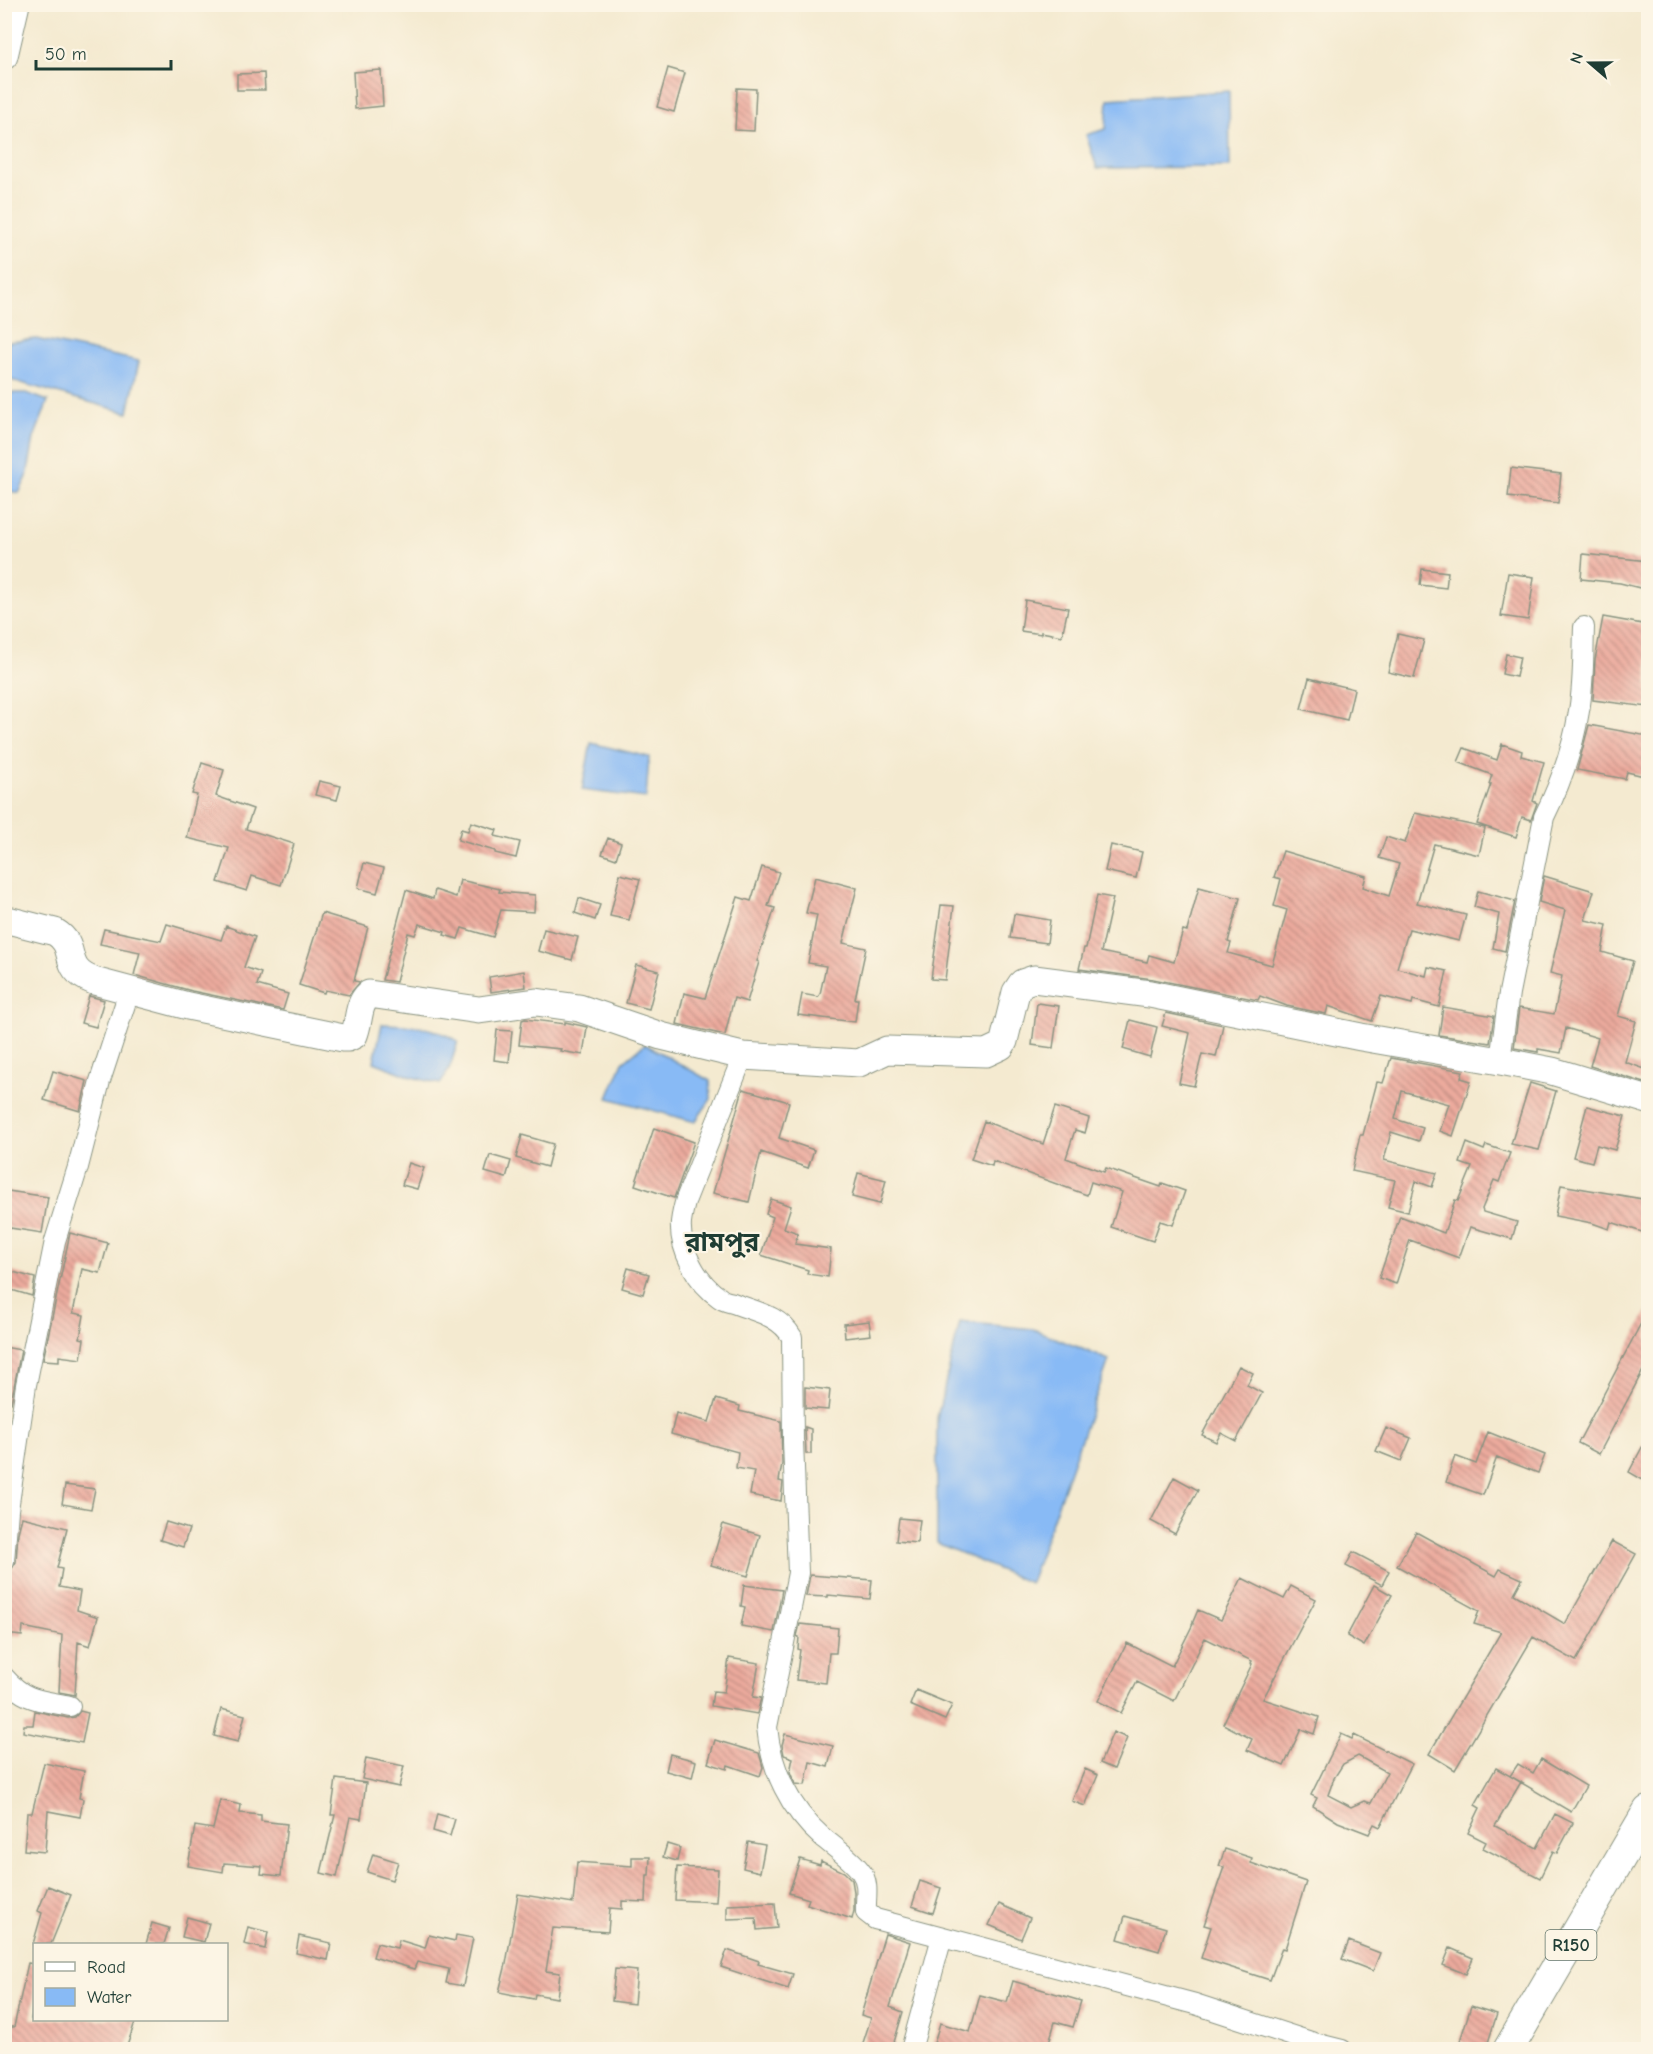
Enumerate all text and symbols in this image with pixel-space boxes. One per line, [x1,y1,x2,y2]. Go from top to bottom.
scale bar [36,33,171,71]
north arrow [1560,33,1620,93]
text: 50 m [45,44,87,65]
text: N [1567,50,1587,66]
district label: রামপুর [684,1228,759,1259]
road number: R150 [1546,1930,1596,1960]
legend [33,1943,228,2021]
text: Road [87,1957,126,1978]
text: Water [87,1987,132,2008]

